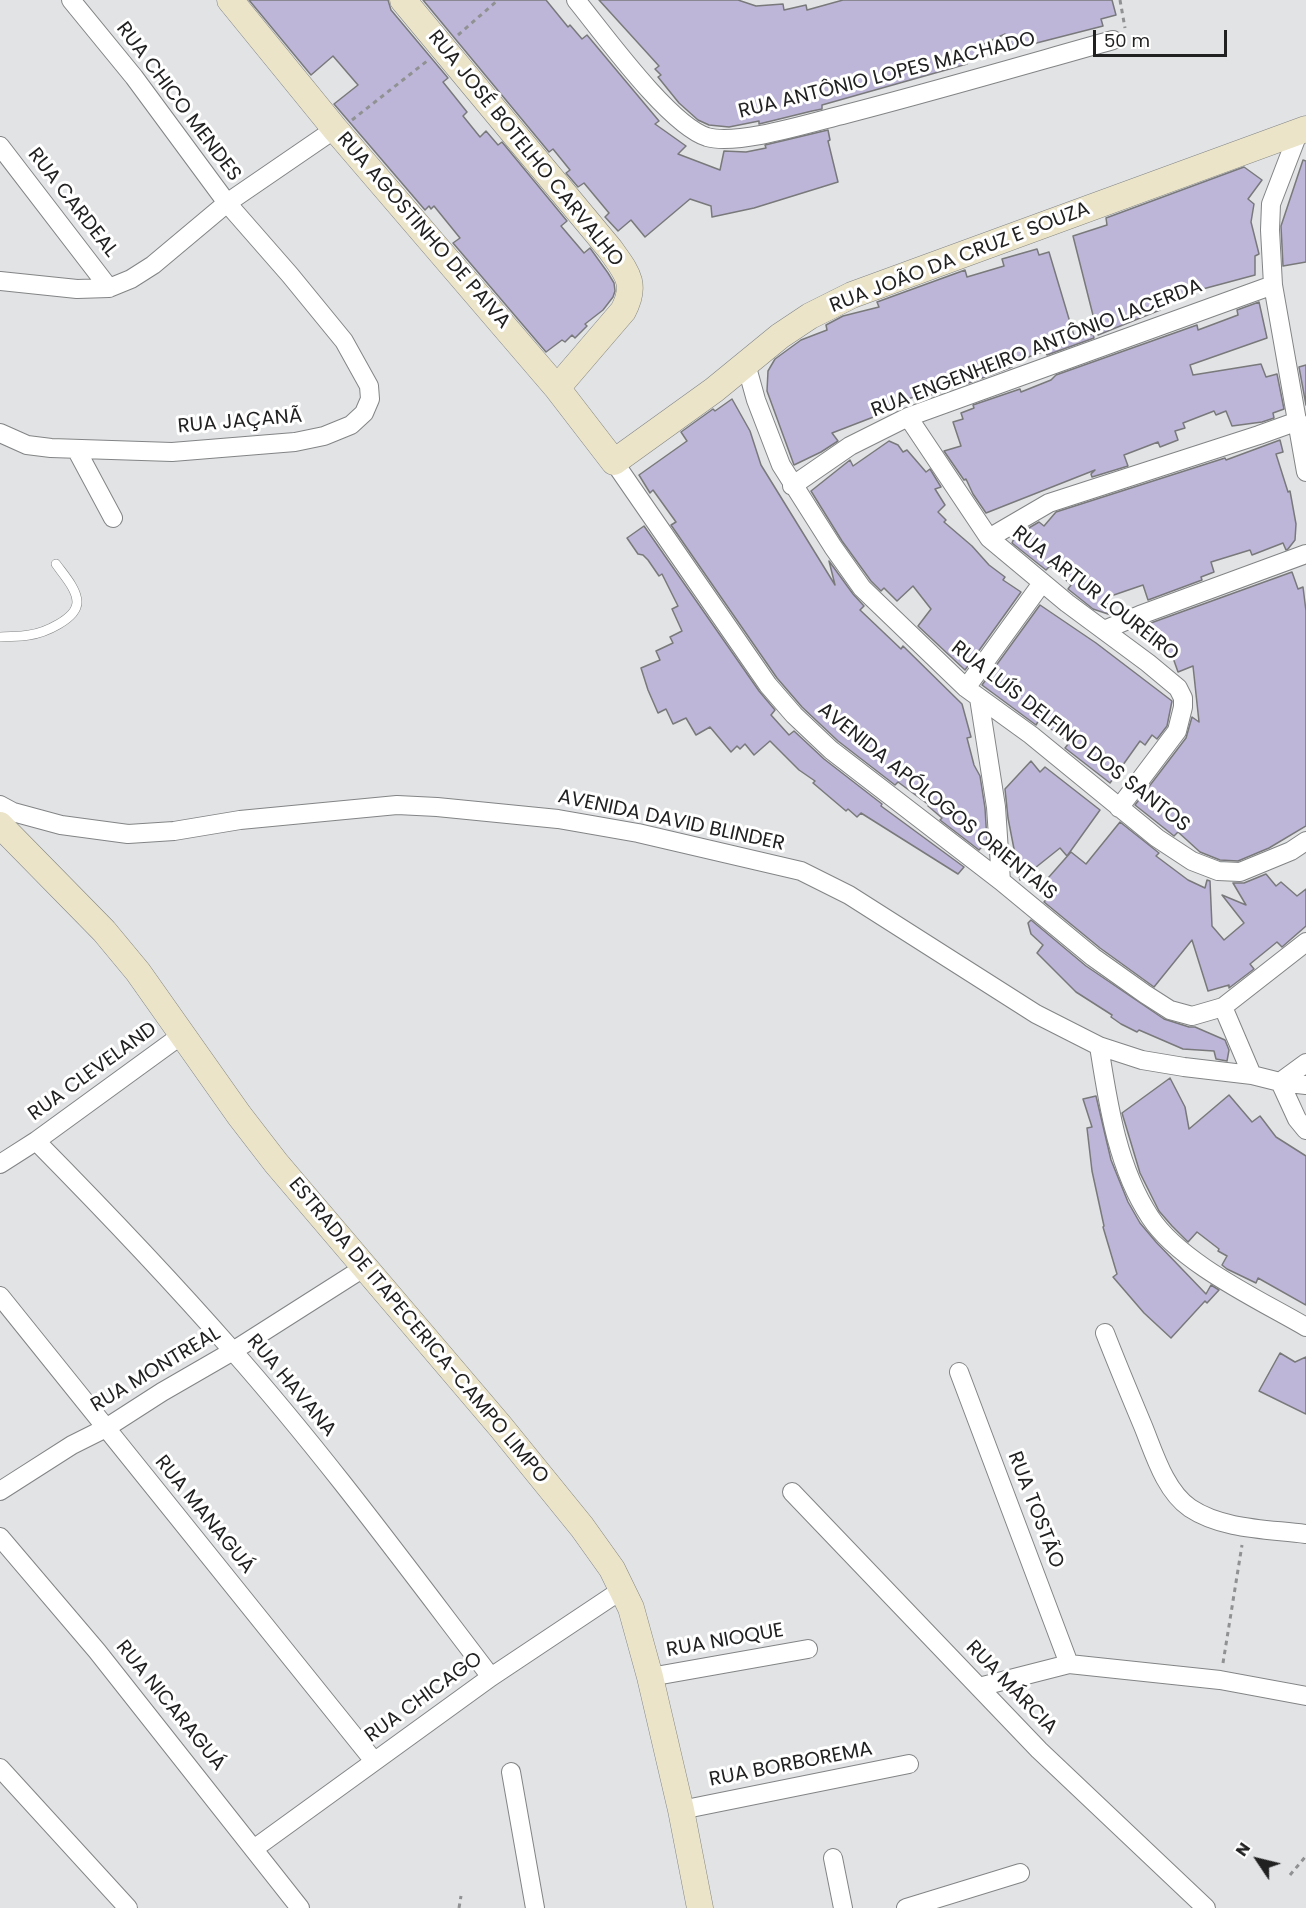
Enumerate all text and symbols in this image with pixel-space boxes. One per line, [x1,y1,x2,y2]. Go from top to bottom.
street label: RUA CHICO MENDES [110,18,246,186]
scale bar [1096,18,1230,56]
street label: RUA JOSÉ BOTELHO CARVALHO [422,26,628,272]
street label: RUA ANTÔNIO LOPES MACHADO [736,27,1038,125]
text: 50 m [1104,28,1150,53]
street label: RUA AGOSTINHO DE PAIVA [331,128,515,334]
street label: RUA CARDEAL [22,144,122,262]
street label: RUA JOÃO DA CRUZ E SOUZA [827,197,1093,319]
street label: RUA ENGENHEIRO ANTÔNIO LACERDA [868,275,1206,423]
street label: RUA JAÇANÃ [177,405,303,439]
street label: RUA ARTUR LOUREIRO [1007,521,1183,667]
street label: RUA LUÍS DELFINO DOS SANTOS [946,636,1194,838]
street label: AVENIDA APÓLOGOS ORIENTAIS [813,698,1061,906]
street label: AVENIDA DAVID BLINDER [555,785,787,857]
street label: RUA CLEVELAND [24,1017,162,1127]
street label: ESTRADA DE ITAPECERICA-CAMPO LIMPO [283,1173,553,1489]
street label: RUA MONTREAL [87,1322,225,1418]
street label: RUA HAVANA [241,1330,341,1442]
street label: RUA TOSTÃO [1002,1448,1068,1572]
street label: RUA MANAGUÁ [149,1451,259,1579]
street label: RUA NIOQUE [664,1619,786,1663]
street label: RUA NICARAGUÁ [110,1636,230,1776]
street label: RUA MÁRCIA [960,1636,1062,1740]
street label: RUA CHICAGO [361,1647,487,1749]
street label: RUA BORBOREMA [707,1737,875,1793]
north arrow [1228,1830,1288,1890]
text: N [1230,1838,1256,1861]

